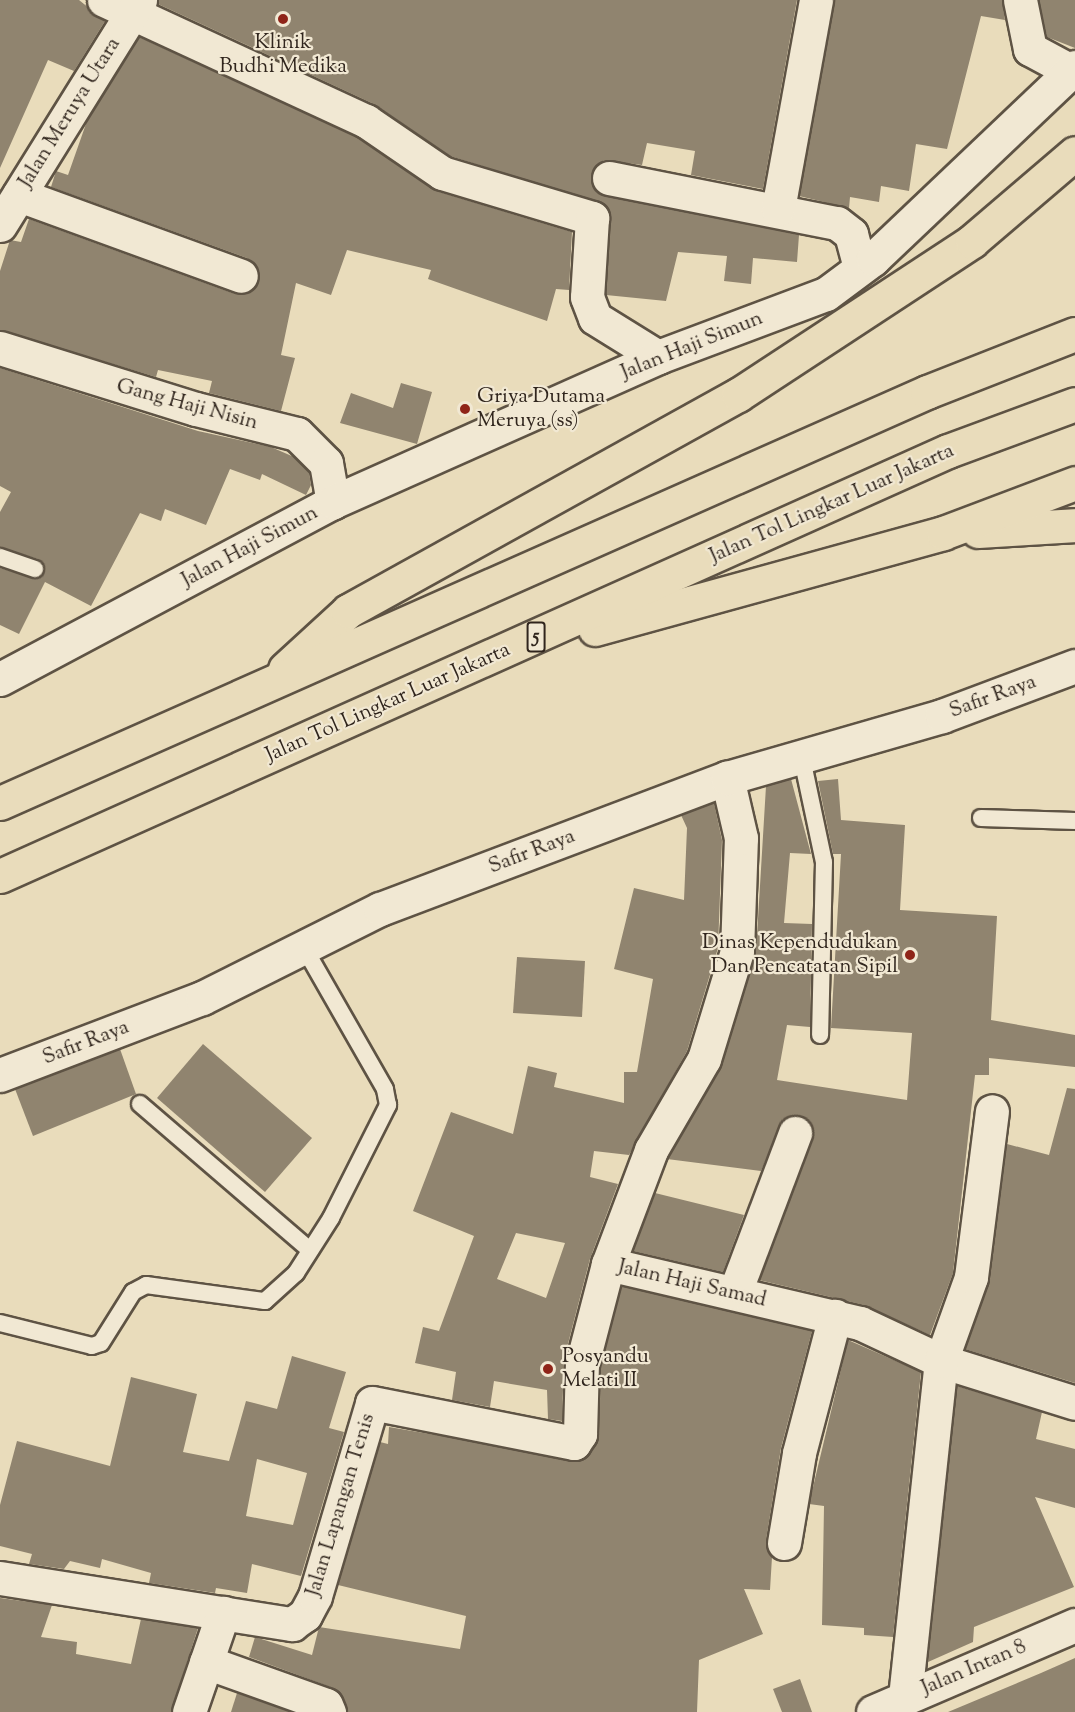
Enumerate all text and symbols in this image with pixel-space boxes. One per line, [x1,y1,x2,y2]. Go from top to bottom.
marker: Klinik Budhi Medika [274,10,292,28]
place label: Klinik Budhi Medika [219,30,347,80]
street label: Jalan Meruya Utara [14,33,126,193]
street label: Jalan Haji Simun [617,306,767,386]
street label: Gang Haji Nisin [114,374,260,436]
place label: Griya Dutama Meruya (ss) [477,384,605,434]
marker: Griya Dutama Meruya (ss) [458,402,472,416]
street label: Jalan Tol Lingkar Luar Jakarta [706,439,958,569]
street label: Jalan Haji Simun [178,501,322,593]
road number: 5 [526,620,546,654]
street label: Jalan Tol Lingkar Luar Jakarta [262,638,514,768]
street label: Safir Raya [946,670,1040,724]
street label: Safir Raya [485,824,579,880]
place label: Dinas Kependudukan Dan Pencatatan Sipil [702,930,898,980]
marker: Dinas Kependudukan Dan Pencatatan Sipil [903,948,917,962]
street label: Safir Raya [39,1015,133,1071]
street label: Jalan Haji Samad [615,1255,769,1313]
place label: Posyandu Melati II [562,1344,649,1394]
marker: Posyandu Melati II [539,1360,557,1378]
street label: Jalan Lapangan Tenis [301,1410,381,1600]
street label: Jalan Intan 8 [918,1635,1030,1701]

